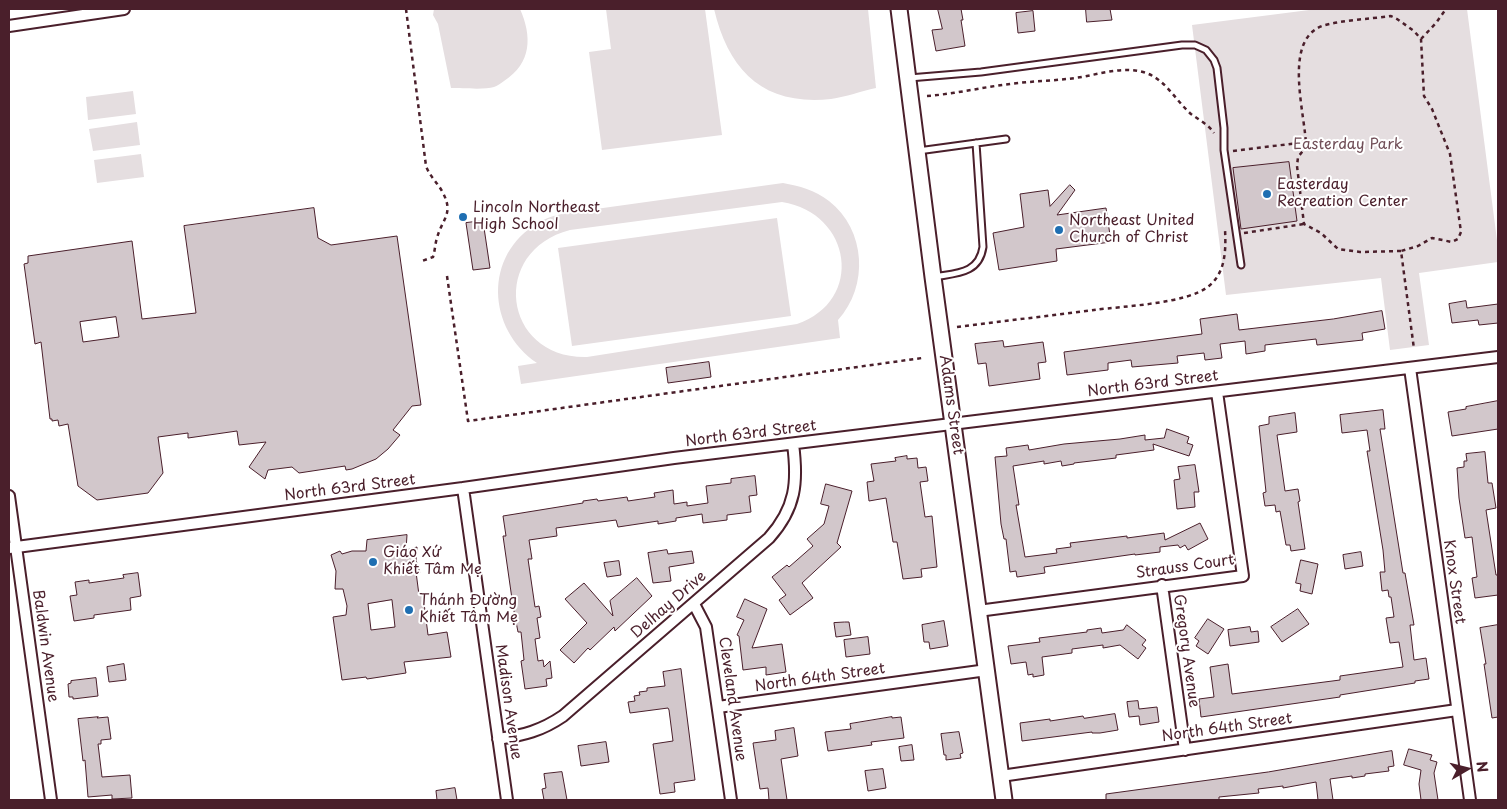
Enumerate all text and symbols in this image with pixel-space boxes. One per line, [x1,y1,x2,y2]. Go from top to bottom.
park label: Easterday Park [1293,136,1403,154]
place label: Easterday Recreation Center [1277,176,1408,211]
marker: Easterday Recreation Center [1261,188,1273,200]
place label: Lincoln Northeast High School [473,199,600,234]
marker: Lincoln Northeast High School [457,211,469,223]
place label: Northeast United Church of Christ [1069,212,1194,247]
marker: Northeast United Church of Christ [1053,224,1065,236]
street label: Adams Street [935,354,967,456]
street label: North 63rd Street [1086,367,1220,401]
street label: North 63rd Street [684,417,818,451]
street label: North 63rd Street [283,471,417,505]
street label: Knox Street [1439,539,1469,625]
place label: Giáo Xứ Khiết Tâm Mẹ [383,544,482,579]
street label: Strauss Court [1135,551,1235,583]
marker: Giáo Xứ Khiết Tâm Mẹ [367,556,379,568]
street label: Delhay Drive [628,568,710,642]
street label: Baldwin Avenue [28,589,62,703]
place label: Thánh Đường Khiết Tâm Mẹ [419,592,518,627]
street label: Gregory Avenue [1169,593,1203,709]
marker: Thánh Đường Khiết Tâm Mẹ [403,604,415,616]
street label: Cleveland Avenue [714,636,750,762]
street label: Madison Avenue [491,643,525,761]
street label: North 64th Street [754,660,886,696]
street label: North 64th Street [1161,710,1293,746]
north arrow [1442,744,1492,794]
text: N [1471,760,1494,774]

